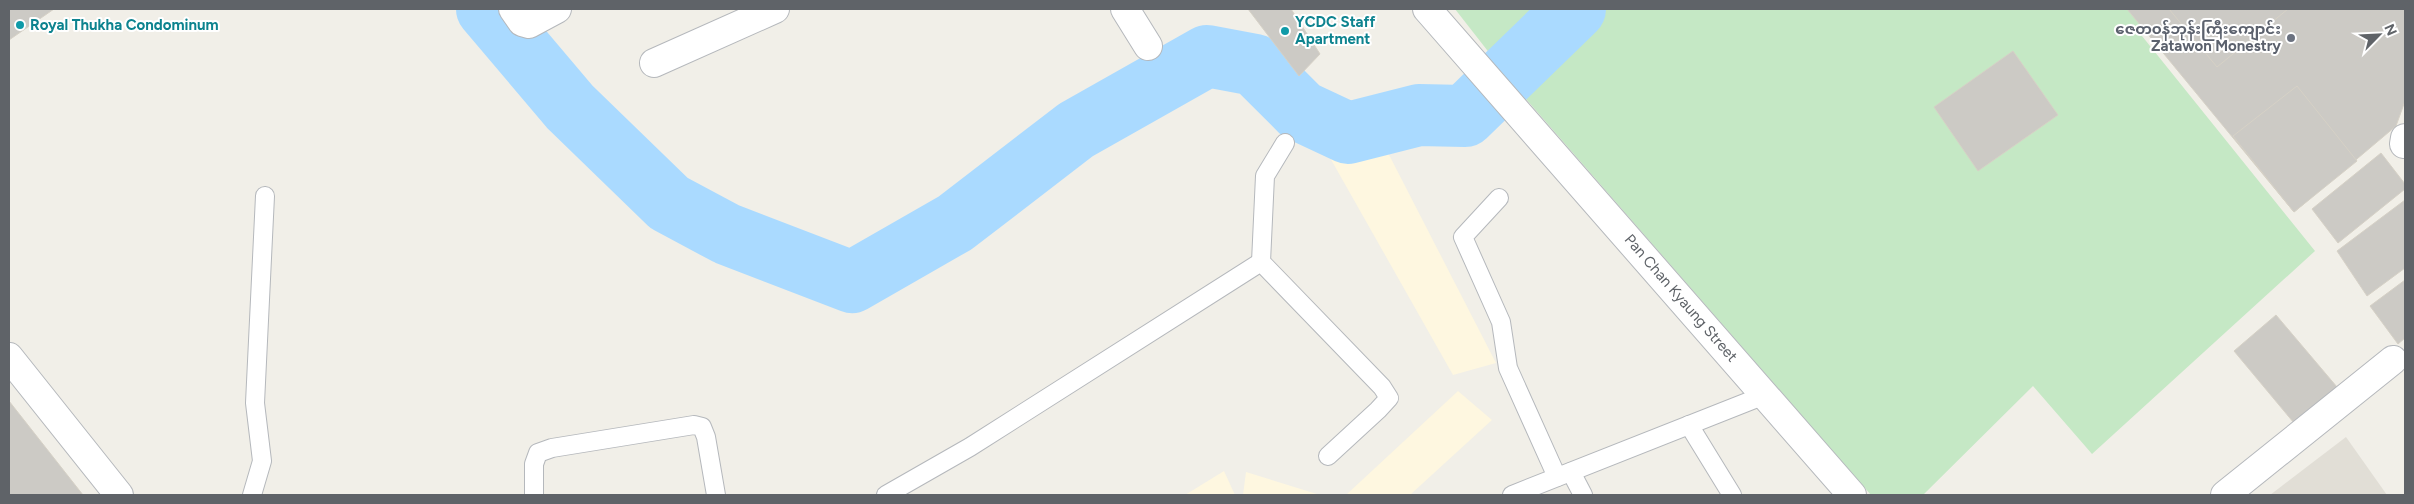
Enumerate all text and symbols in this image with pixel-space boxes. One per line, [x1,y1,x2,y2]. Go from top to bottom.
north arrow [2354,10,2404,60]
place label: YCDC Staff Apartment [1295,13,1375,48]
place label: Royal Thukha Condominum [30,16,219,34]
marker: Royal Thukha Condominum [14,19,26,31]
place label: ဇေတ၀န်ဘုန်းကြီးကျောင်း Zatawon Monestry [2115,19,2281,55]
text: N [2380,22,2400,38]
marker: YCDC Staff Apartment [1279,25,1291,37]
marker: ဇေတ၀န်ဘုန်းကြီးကျောင်း Zatawon Monestry [2285,32,2297,44]
street label: Pan Chan Kyaung Street [1621,231,1741,366]

